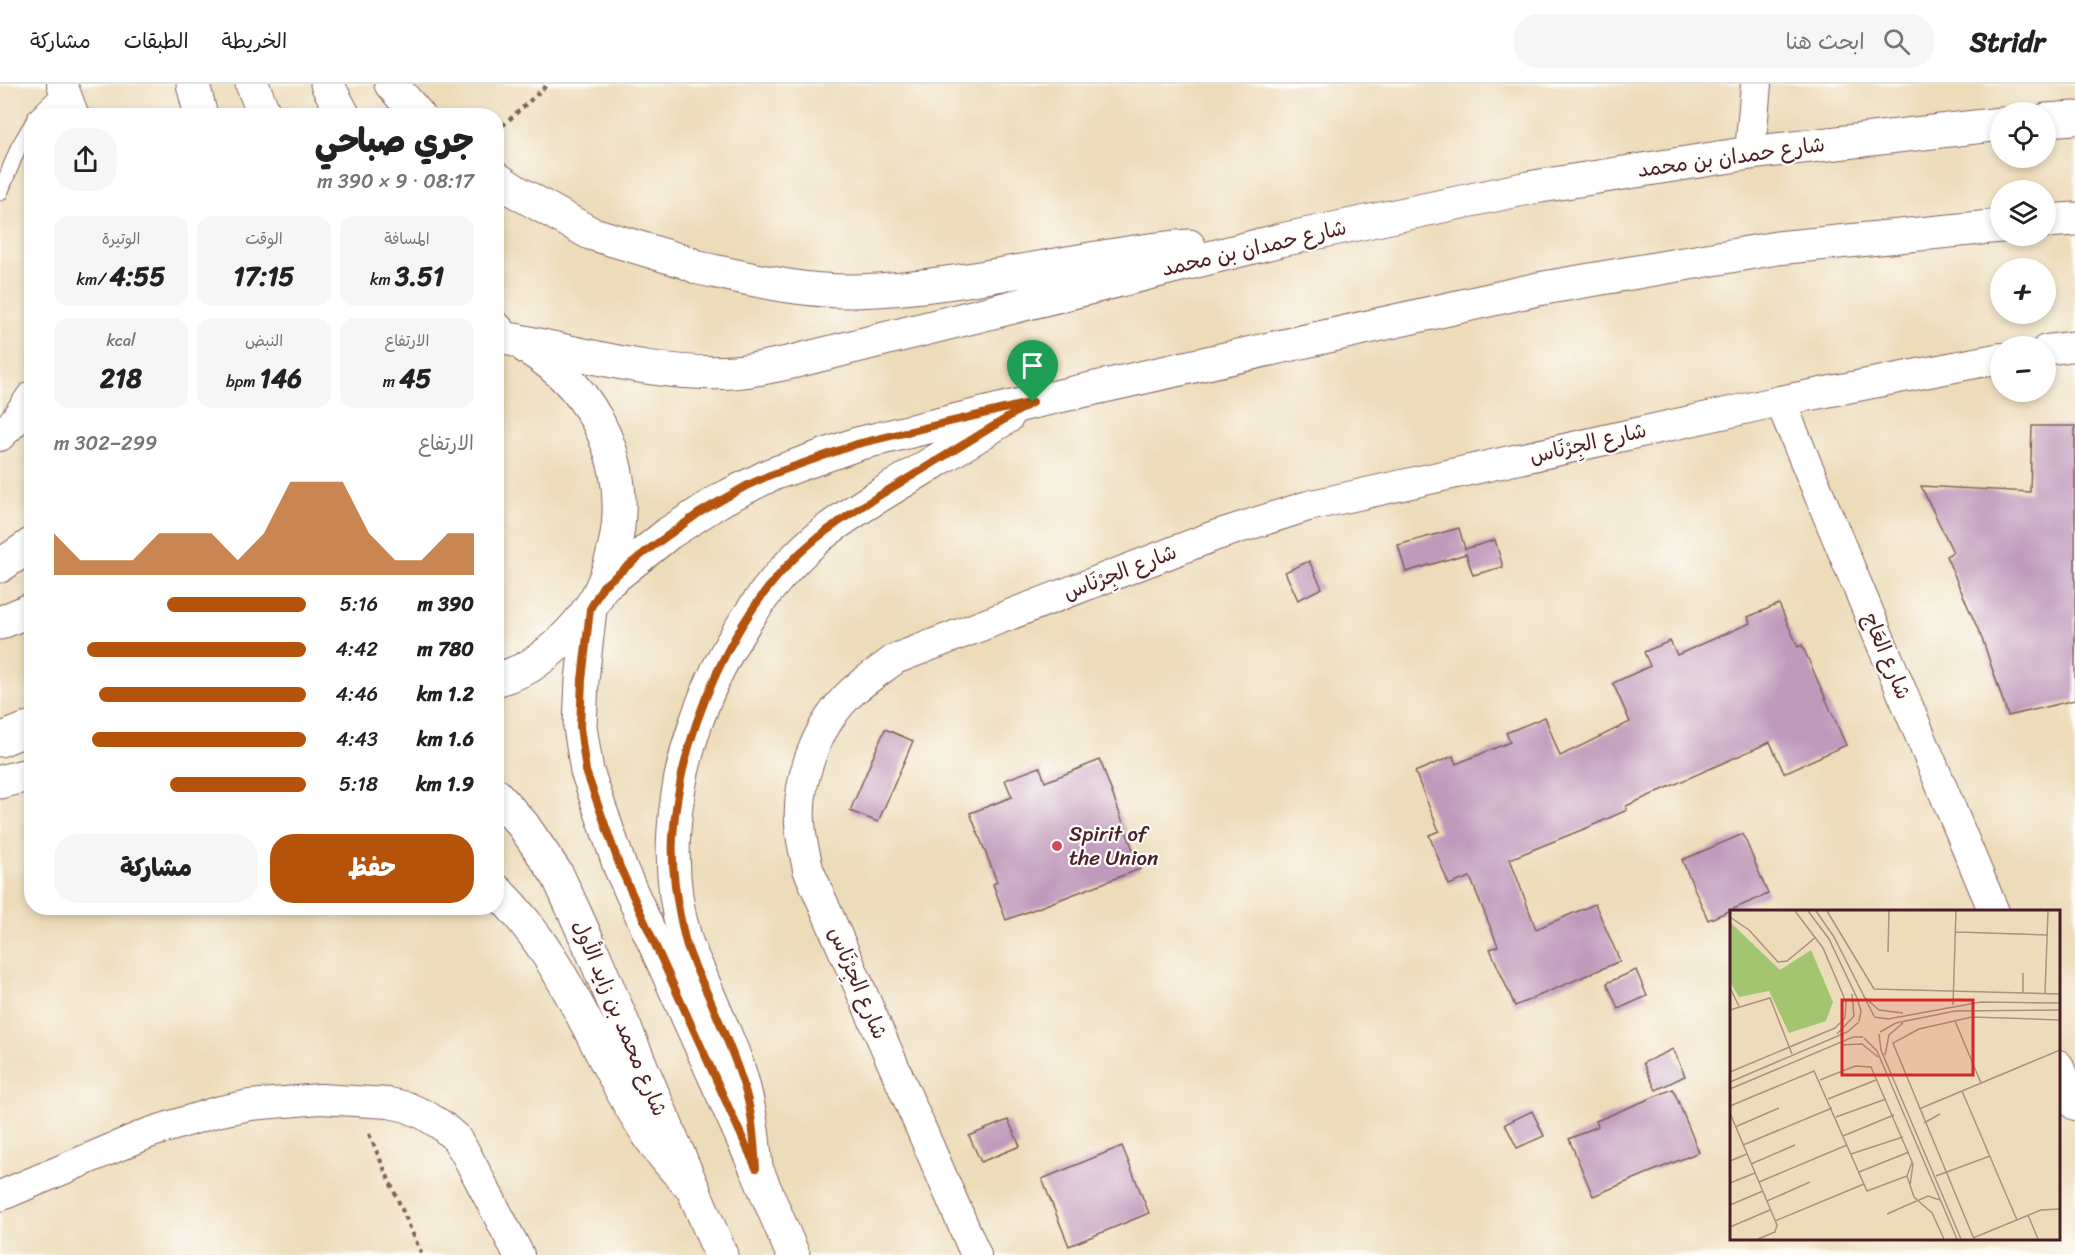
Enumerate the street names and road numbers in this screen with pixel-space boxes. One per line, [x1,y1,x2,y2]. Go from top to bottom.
street label: شارع حمدان بن محمد [1635,125,1827,189]
street label: شارع حمدان بن محمد [1158,208,1350,288]
street label: شارع الجِرْنَاس [1526,411,1650,475]
street label: شارع الجِرْنَاس [1058,533,1182,611]
street label: شارع العَاج [1852,606,1922,706]
street label: شارع محمد بن زايد الأول [561,914,679,1122]
street label: شارع الجِرْنَاس [817,921,899,1045]

